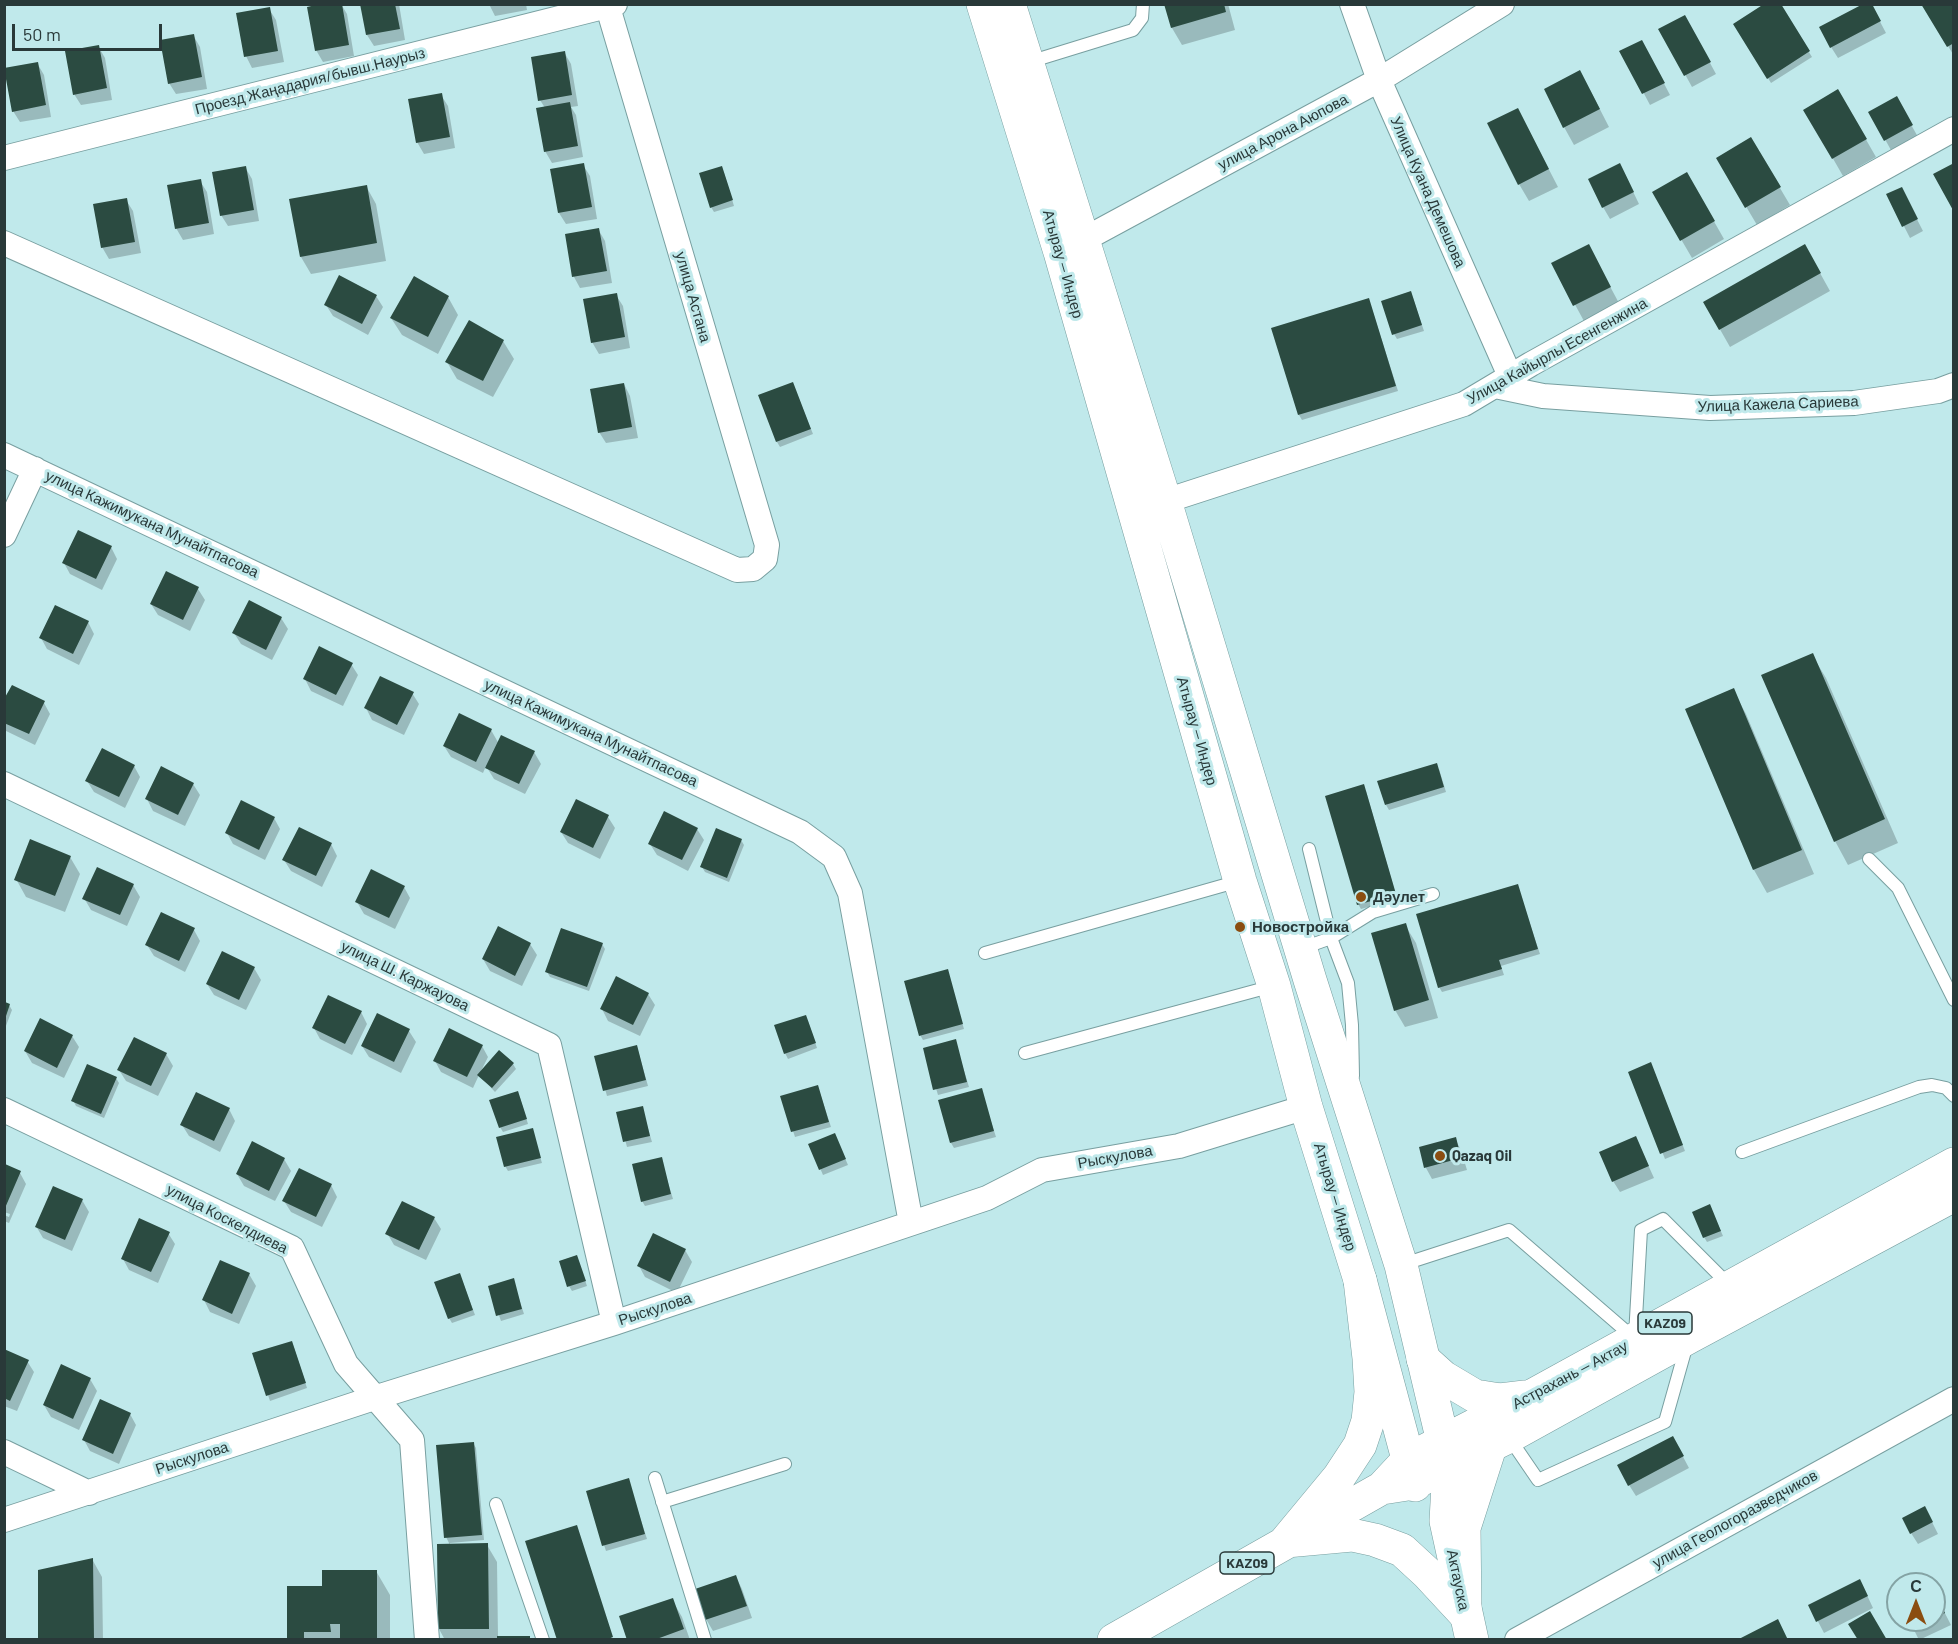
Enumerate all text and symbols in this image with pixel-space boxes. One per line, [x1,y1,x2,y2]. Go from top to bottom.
scale bar [15,12,165,50]
text: 50 m [23,23,61,45]
street label: Проезд Жаңадария/бывш.Наурыз [193,44,427,118]
street label: улица Арона Аюпова [1215,90,1351,174]
street label: Улица Куана Демешова [1387,114,1469,270]
street label: Атырау — Индер [1039,208,1087,320]
street label: улица Астана [671,250,715,344]
street label: Улица Кайырлы Есенгенжина [1464,294,1650,408]
street label: Улица Кажела Сариева [1697,392,1859,416]
street label: улица Кажимукана Мунайтпасова [43,467,261,581]
street label: Атырау — Индер [1173,675,1221,787]
street label: улица Кажимукана Мунайтпасова [482,676,700,790]
place label: Дәулет [1373,888,1425,906]
marker: Дәулет [1354,890,1368,904]
place label: Новостройка [1252,918,1349,936]
marker: Новостройка [1233,920,1247,934]
street label: улица Ш. Каржауова [338,937,472,1015]
street label: Атырау — Индер [1310,1141,1360,1253]
street label: Рыскулова [1076,1142,1154,1172]
place label: Qazaq Oil [1452,1147,1512,1165]
marker: Qazaq Oil [1433,1149,1447,1163]
street label: улица Коскелдиева [163,1181,291,1257]
street label: Рыскулова [616,1289,694,1329]
road number: KAZ09 [1638,1312,1692,1334]
street label: Астрахань — Актау [1509,1337,1631,1413]
street label: Рыскулова [153,1438,231,1478]
street label: улица Геологоразведчиков [1649,1466,1821,1572]
street label: Актауска [1443,1548,1473,1612]
road number: KAZ09 [1220,1552,1274,1574]
north arrow [1886,1572,1946,1632]
text: С [1910,1576,1922,1595]

